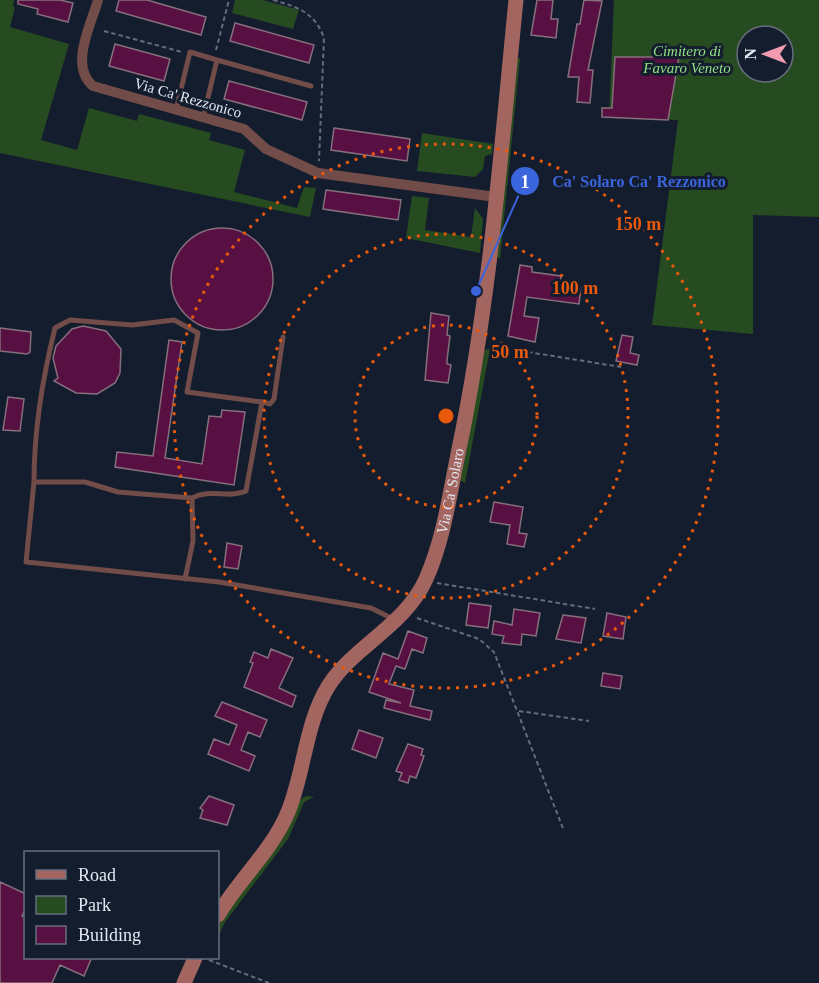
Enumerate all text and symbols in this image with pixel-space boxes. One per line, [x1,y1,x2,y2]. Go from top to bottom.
north arrow [735,24,795,84]
park label: Cimitero di Favaro Veneto [642,43,731,76]
text: N [742,48,759,60]
street label: Via Ca' Rezzonico [132,75,244,121]
callout: Ca' Solaro Ca' Rezzonico [510,164,738,198]
text: 1 [521,172,530,192]
text: Ca' Solaro Ca' Rezzonico [552,173,726,190]
text: 150 m [615,214,661,234]
text: 100 m [552,278,598,298]
text: 50 m [491,342,529,362]
centre of rings [436,406,456,426]
street label: Via Ca' Solaro [434,447,467,536]
legend [24,851,219,959]
text: Road [78,865,116,885]
text: Park [78,895,111,915]
text: Building [78,925,141,945]

